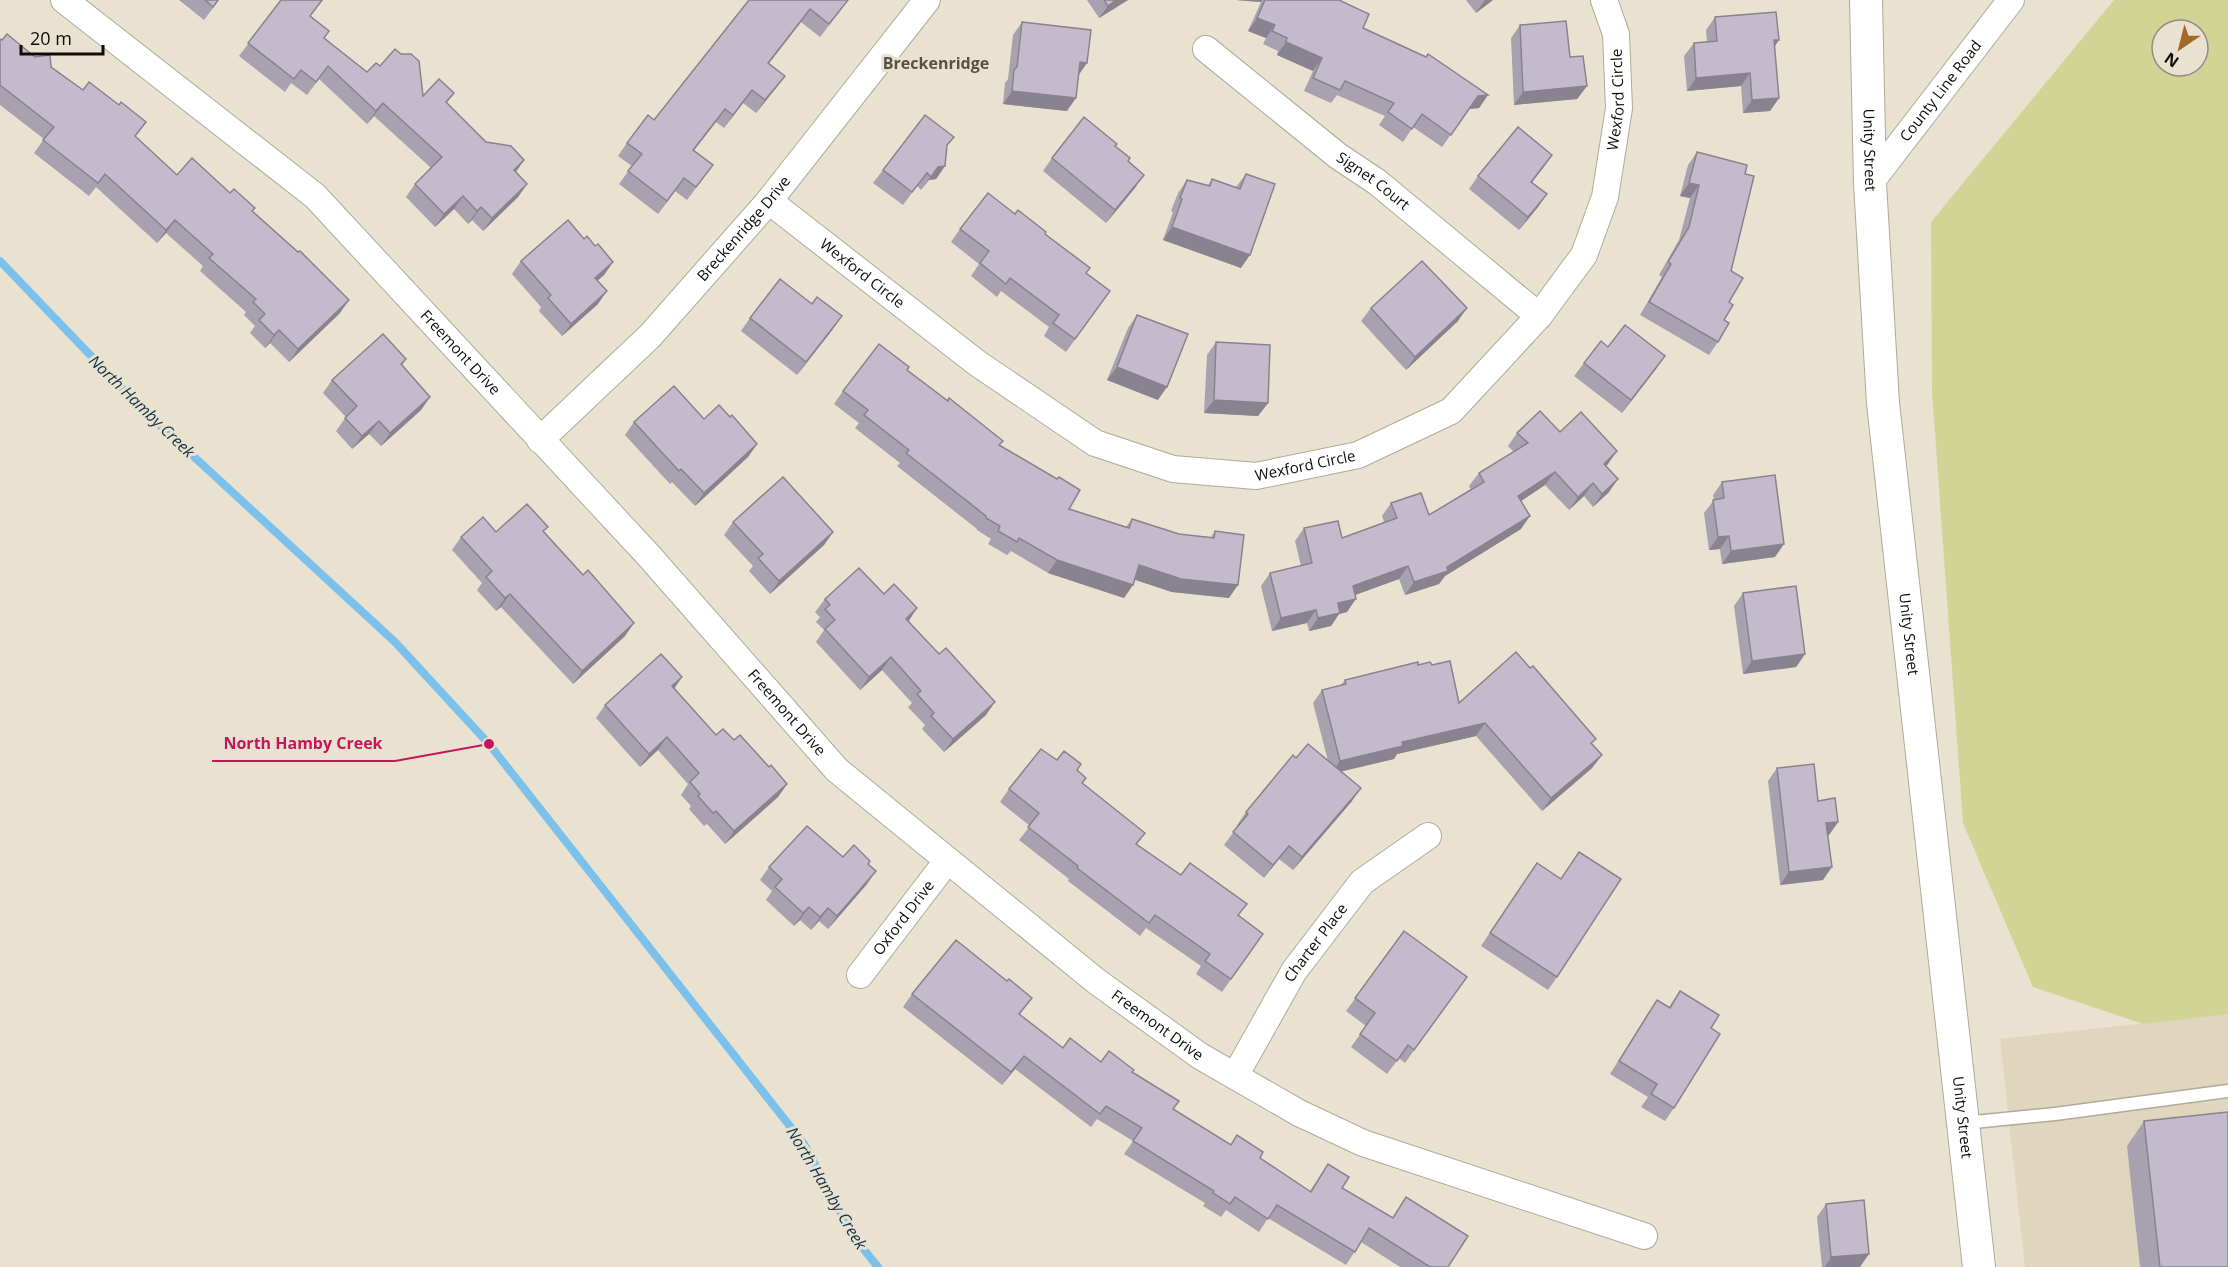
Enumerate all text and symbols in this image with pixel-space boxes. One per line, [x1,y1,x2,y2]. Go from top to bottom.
scale bar [21,18,104,56]
north arrow [2150,18,2210,78]
text: 20 m [30,26,72,50]
street label: County Line Road [1895,36,1985,145]
street label: Wexford Circle [1601,48,1628,152]
text: N [2160,48,2183,73]
district label: Breckenridge [883,52,989,74]
street label: Unity Street [1859,108,1881,192]
street label: Signet Court [1333,147,1414,214]
street label: Breckenridge Drive [692,171,794,285]
street label: Wexford Circle [816,233,909,312]
street label: Freemont Drive [417,305,505,399]
water label: North Hamby Creek [84,350,201,463]
street label: Wexford Circle [1253,445,1357,485]
street label: Unity Street [1895,592,1924,676]
street label: Freemont Drive [744,664,831,759]
callout: North Hamby Creek [212,727,395,761]
text: North Hamby Creek [223,732,383,754]
street label: Oxford Drive [868,875,938,959]
street label: Charter Place [1279,899,1351,985]
street label: Freemont Drive [1108,984,1208,1064]
street label: Unity Street [1949,1075,1978,1159]
water label: North Hamby Creek [782,1123,873,1254]

